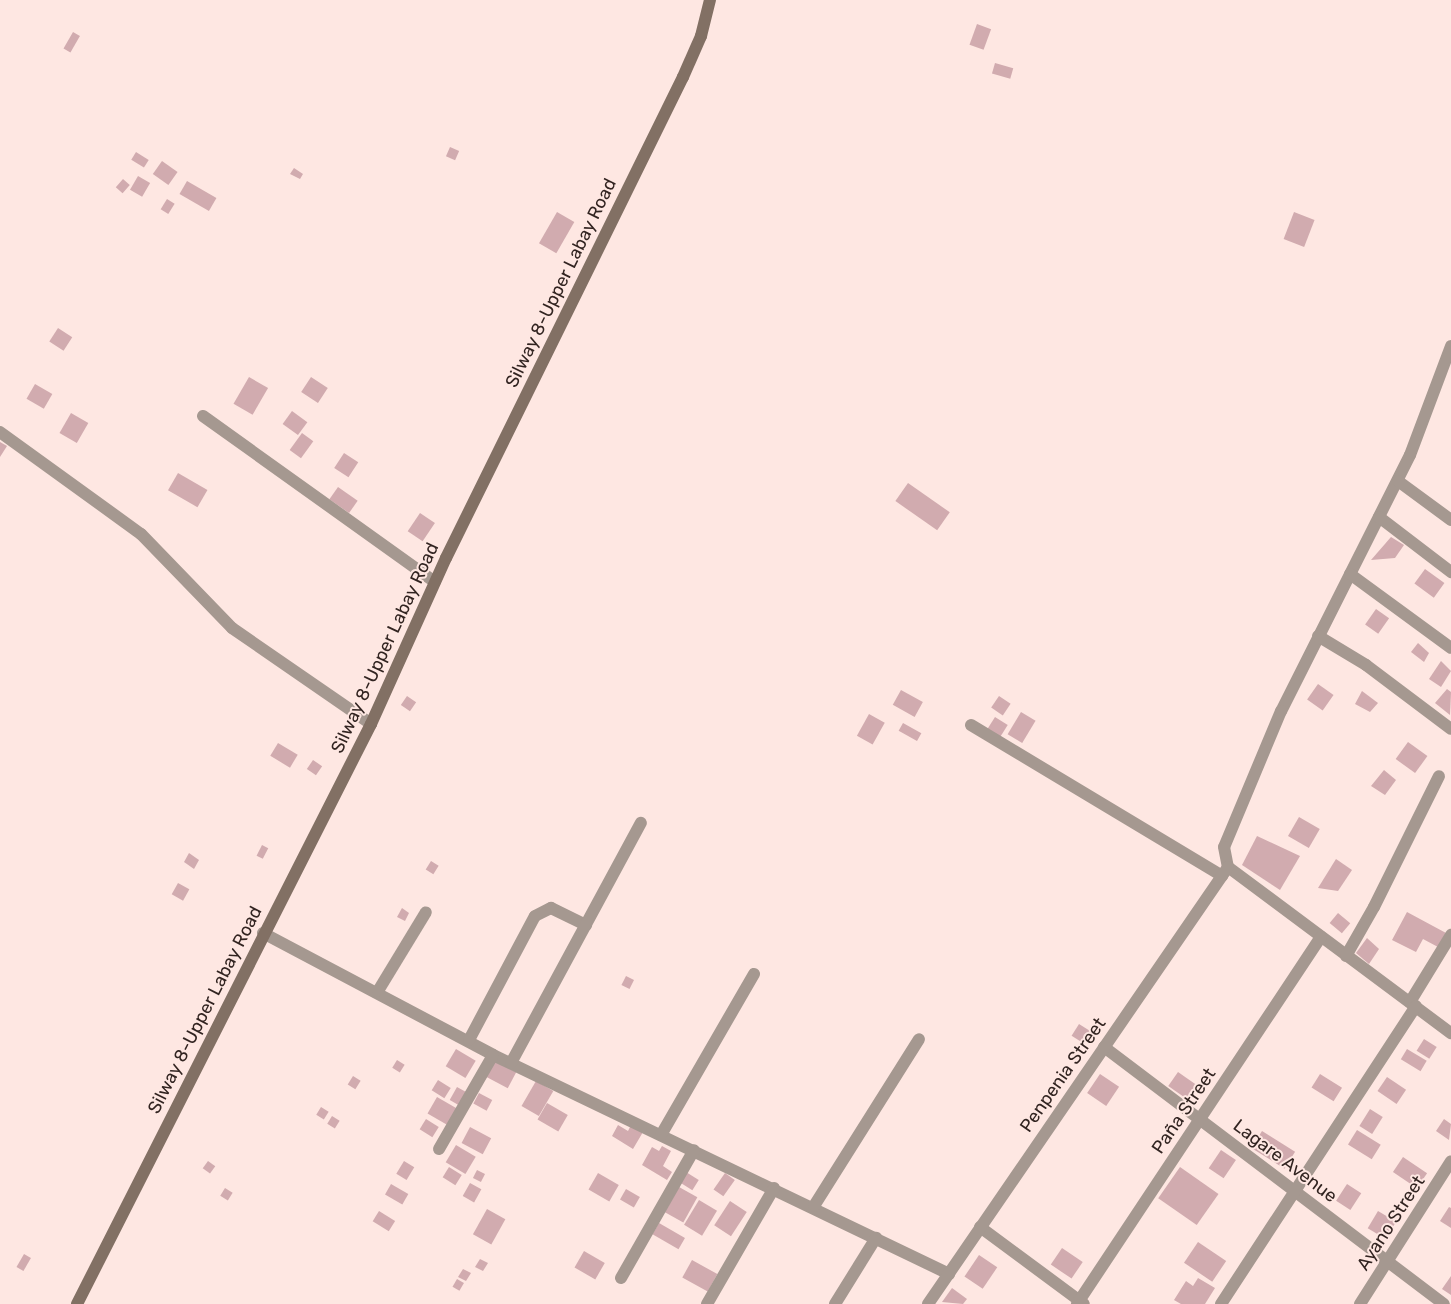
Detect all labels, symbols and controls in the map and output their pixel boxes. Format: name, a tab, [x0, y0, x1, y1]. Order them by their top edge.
street label: Silway 8-Upper Labay Road	[501, 174, 621, 392]
street label: Silway 8-Upper Labay Road	[326, 539, 444, 757]
street label: Silway 8-Upper Labay Road	[143, 902, 267, 1118]
street label: Penpenia Street	[1015, 1014, 1111, 1136]
street label: Paña Street	[1147, 1064, 1221, 1158]
street label: Lagare Avenue	[1229, 1115, 1341, 1207]
street label: Ayano Street	[1352, 1172, 1430, 1274]

